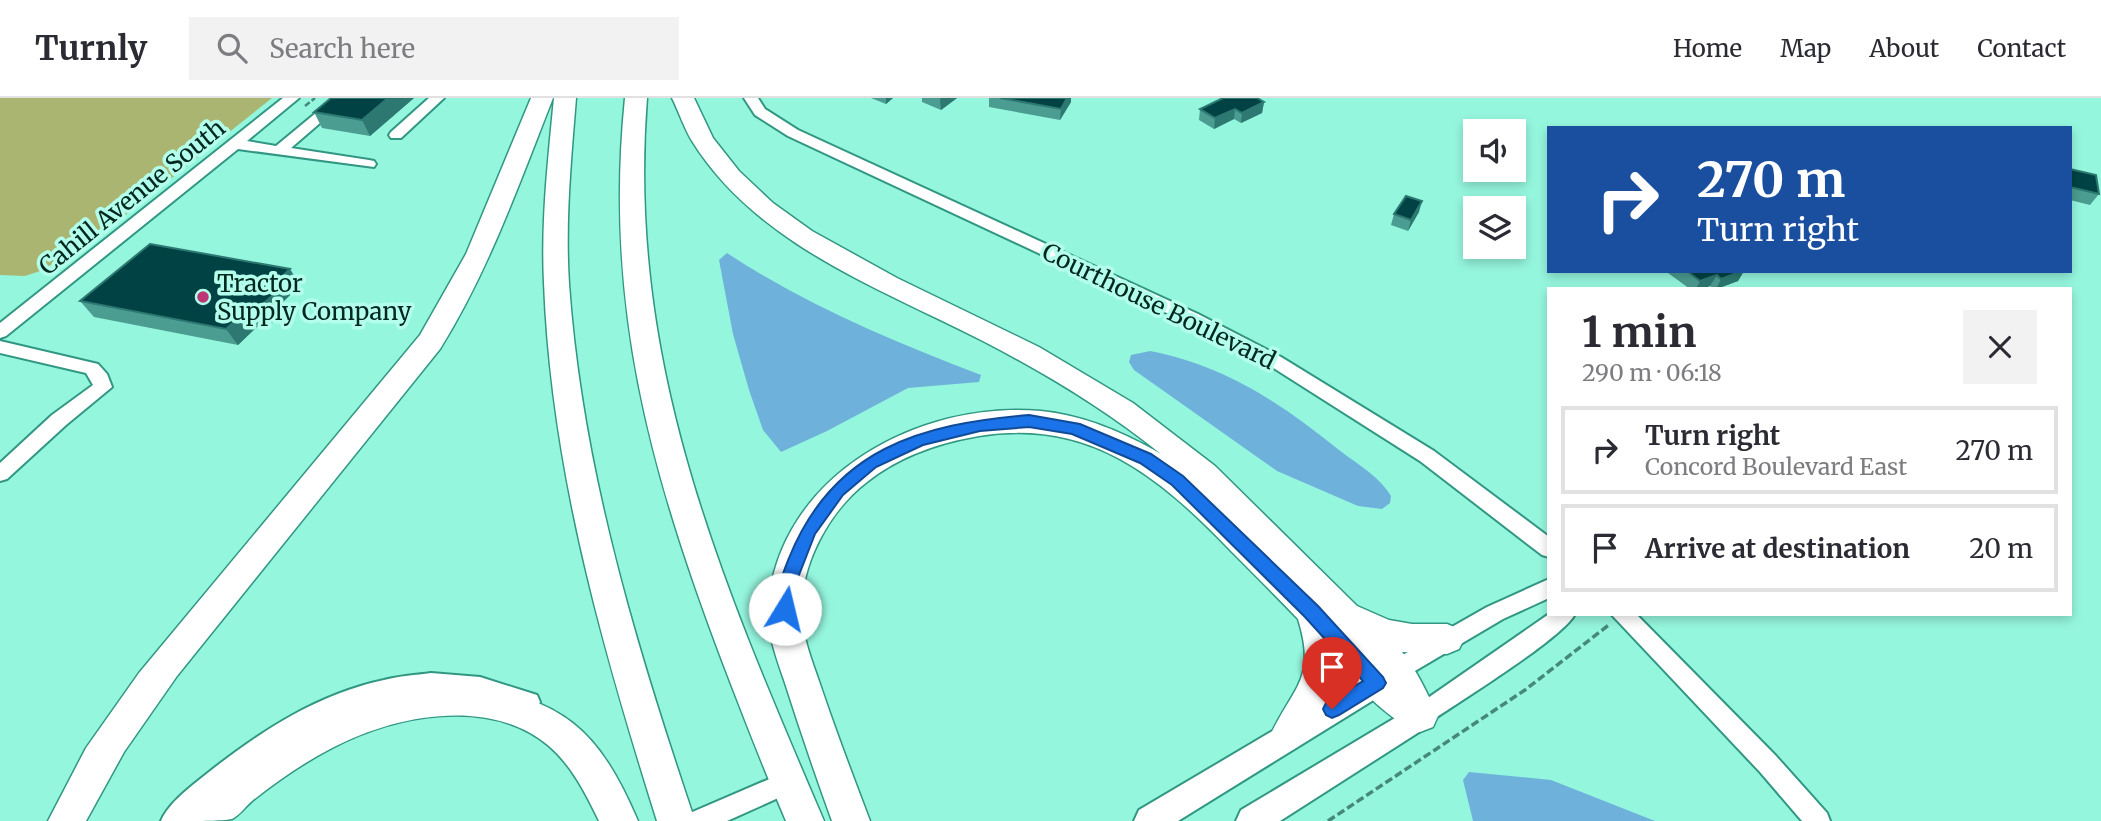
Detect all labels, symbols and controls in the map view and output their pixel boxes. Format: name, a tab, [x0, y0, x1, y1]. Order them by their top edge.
search box	[189, 17, 679, 80]
text: Turnly	[35, 28, 147, 69]
icon: search	[213, 29, 251, 67]
text: Search here	[269, 32, 415, 65]
text: Home	[1673, 33, 1742, 64]
text: Map	[1780, 33, 1831, 64]
text: About	[1869, 33, 1939, 64]
text: Contact	[1977, 33, 2066, 64]
street label: Cahill Avenue South	[32, 112, 232, 282]
map controls	[1463, 119, 1526, 259]
button: sound	[1463, 119, 1526, 182]
text: 270 m	[1697, 149, 1845, 210]
icon: right	[1582, 154, 1673, 245]
button: layers	[1463, 196, 1526, 259]
text: Turn right	[1697, 210, 1859, 250]
street label: Courthouse Boulevard	[1037, 236, 1281, 376]
place label: Tractor Supply Company	[217, 268, 412, 327]
marker: Tractor Supply Company	[195, 289, 211, 305]
text: 1 min	[1582, 306, 1696, 358]
button: close	[1963, 310, 2037, 384]
text: 290 m · 06:18	[1582, 358, 1722, 387]
text: Turn right	[1645, 419, 1780, 452]
icon: right	[1586, 431, 1624, 469]
text: 270 m	[1956, 434, 2033, 467]
text: Concord Boulevard East	[1645, 452, 1907, 481]
icon: arrive	[1586, 529, 1624, 567]
text: Arrive at destination	[1645, 532, 1910, 565]
text: 20 m	[1969, 532, 2033, 565]
position arrow	[748, 572, 822, 646]
pin	[1302, 637, 1362, 709]
icon: arrive	[1313, 648, 1351, 686]

